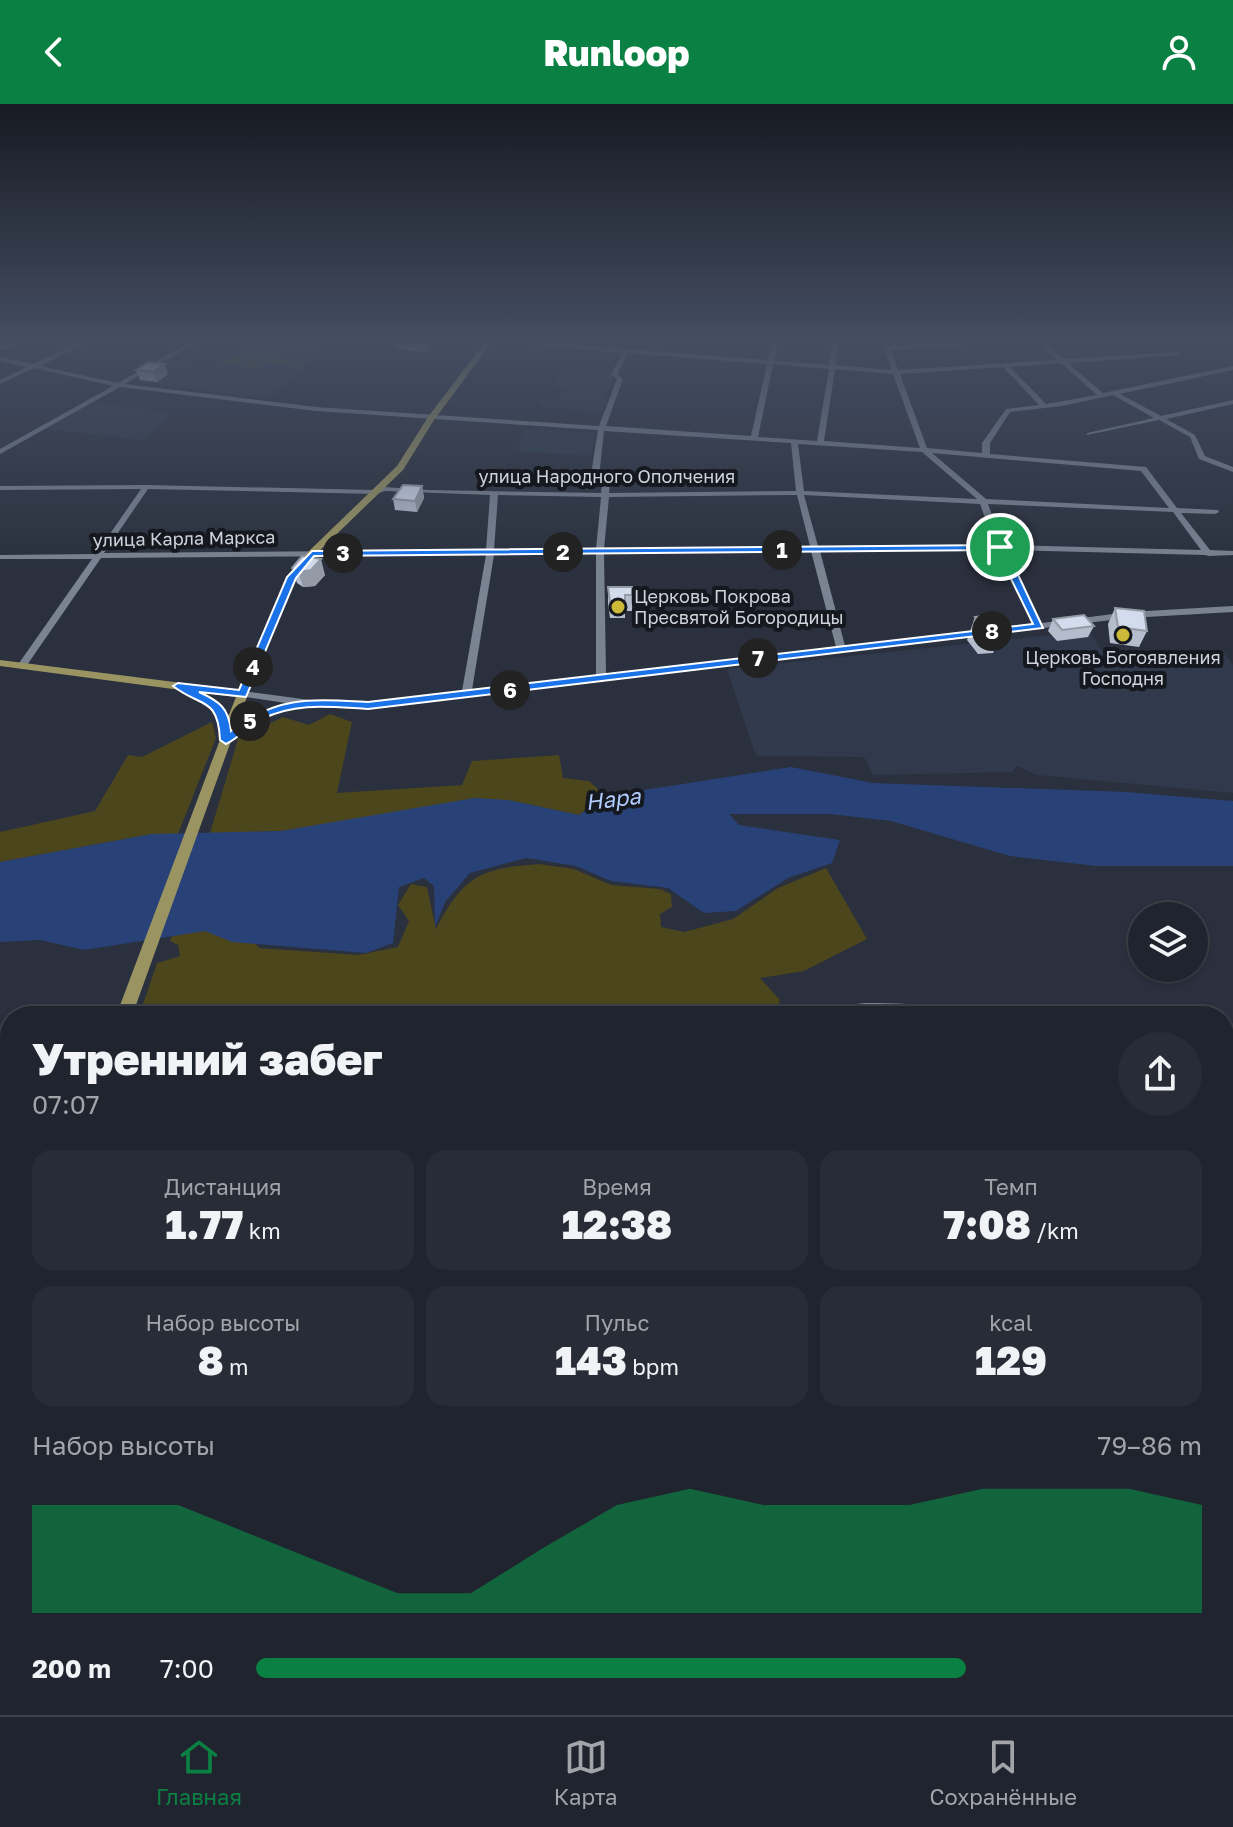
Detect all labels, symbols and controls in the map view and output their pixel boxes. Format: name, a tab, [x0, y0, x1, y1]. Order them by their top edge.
icon: back	[32, 30, 76, 74]
icon: person	[1157, 30, 1201, 74]
text: Runloop	[543, 31, 690, 74]
street label: улица Народного Ополчения	[479, 465, 735, 487]
pin	[966, 513, 1034, 581]
street label: улица Карла Маркса	[92, 525, 275, 551]
icon: arrive	[978, 525, 1022, 569]
pin: 1	[762, 530, 802, 570]
pin: 2	[543, 532, 583, 572]
pin: 3	[323, 533, 363, 573]
text: 1	[776, 536, 788, 563]
text: 2	[556, 538, 570, 565]
text: 3	[336, 539, 350, 566]
place label: Церковь Покрова Пресвятой Богородицы	[634, 585, 844, 628]
marker: Церковь Покрова Пресвятой Богородицы	[609, 598, 627, 616]
pin: 8	[972, 611, 1012, 651]
text: 8	[985, 617, 999, 644]
marker: Церковь Богоявления Господня	[1114, 626, 1132, 644]
pin: 7	[738, 638, 778, 678]
text: 7	[752, 644, 764, 671]
place label: Церковь Богоявления Господня	[1025, 646, 1221, 689]
pin: 4	[233, 647, 273, 687]
text: 4	[246, 653, 260, 680]
pin: 6	[490, 670, 530, 710]
text: 6	[503, 676, 517, 703]
pin: 5	[230, 701, 270, 741]
text: 5	[243, 707, 257, 734]
water label: Нара	[584, 782, 643, 815]
map controls	[1128, 902, 1208, 982]
button: layers	[1128, 902, 1208, 982]
text: Утренний забег	[32, 1032, 383, 1085]
button: share	[1118, 1032, 1202, 1116]
text: 07:07	[32, 1089, 100, 1120]
text: Дистанция	[164, 1173, 282, 1200]
text: Время	[582, 1173, 652, 1200]
text: Темп	[984, 1173, 1038, 1200]
text: 1.77	[165, 1200, 243, 1248]
text: 12:38	[562, 1200, 672, 1248]
text: 7:08	[943, 1200, 1031, 1248]
text: km	[243, 1217, 281, 1244]
text: /km	[1031, 1217, 1079, 1244]
text: Набор высоты	[146, 1309, 300, 1336]
text: Пульс	[584, 1309, 650, 1336]
text: kcal	[989, 1309, 1033, 1336]
text: 8	[197, 1336, 224, 1384]
text: 143	[555, 1336, 627, 1384]
text: 129	[975, 1336, 1047, 1384]
text: m	[224, 1353, 249, 1380]
text: bpm	[627, 1353, 679, 1380]
text: Набор высоты	[32, 1430, 215, 1461]
text: 79–86 m	[1098, 1430, 1202, 1461]
text: 200 m	[32, 1653, 111, 1684]
text: 7:00	[160, 1653, 214, 1684]
tab: Главная	[156, 1735, 242, 1810]
tab: Карта	[554, 1735, 618, 1810]
tab: Сохранённые	[929, 1735, 1077, 1810]

